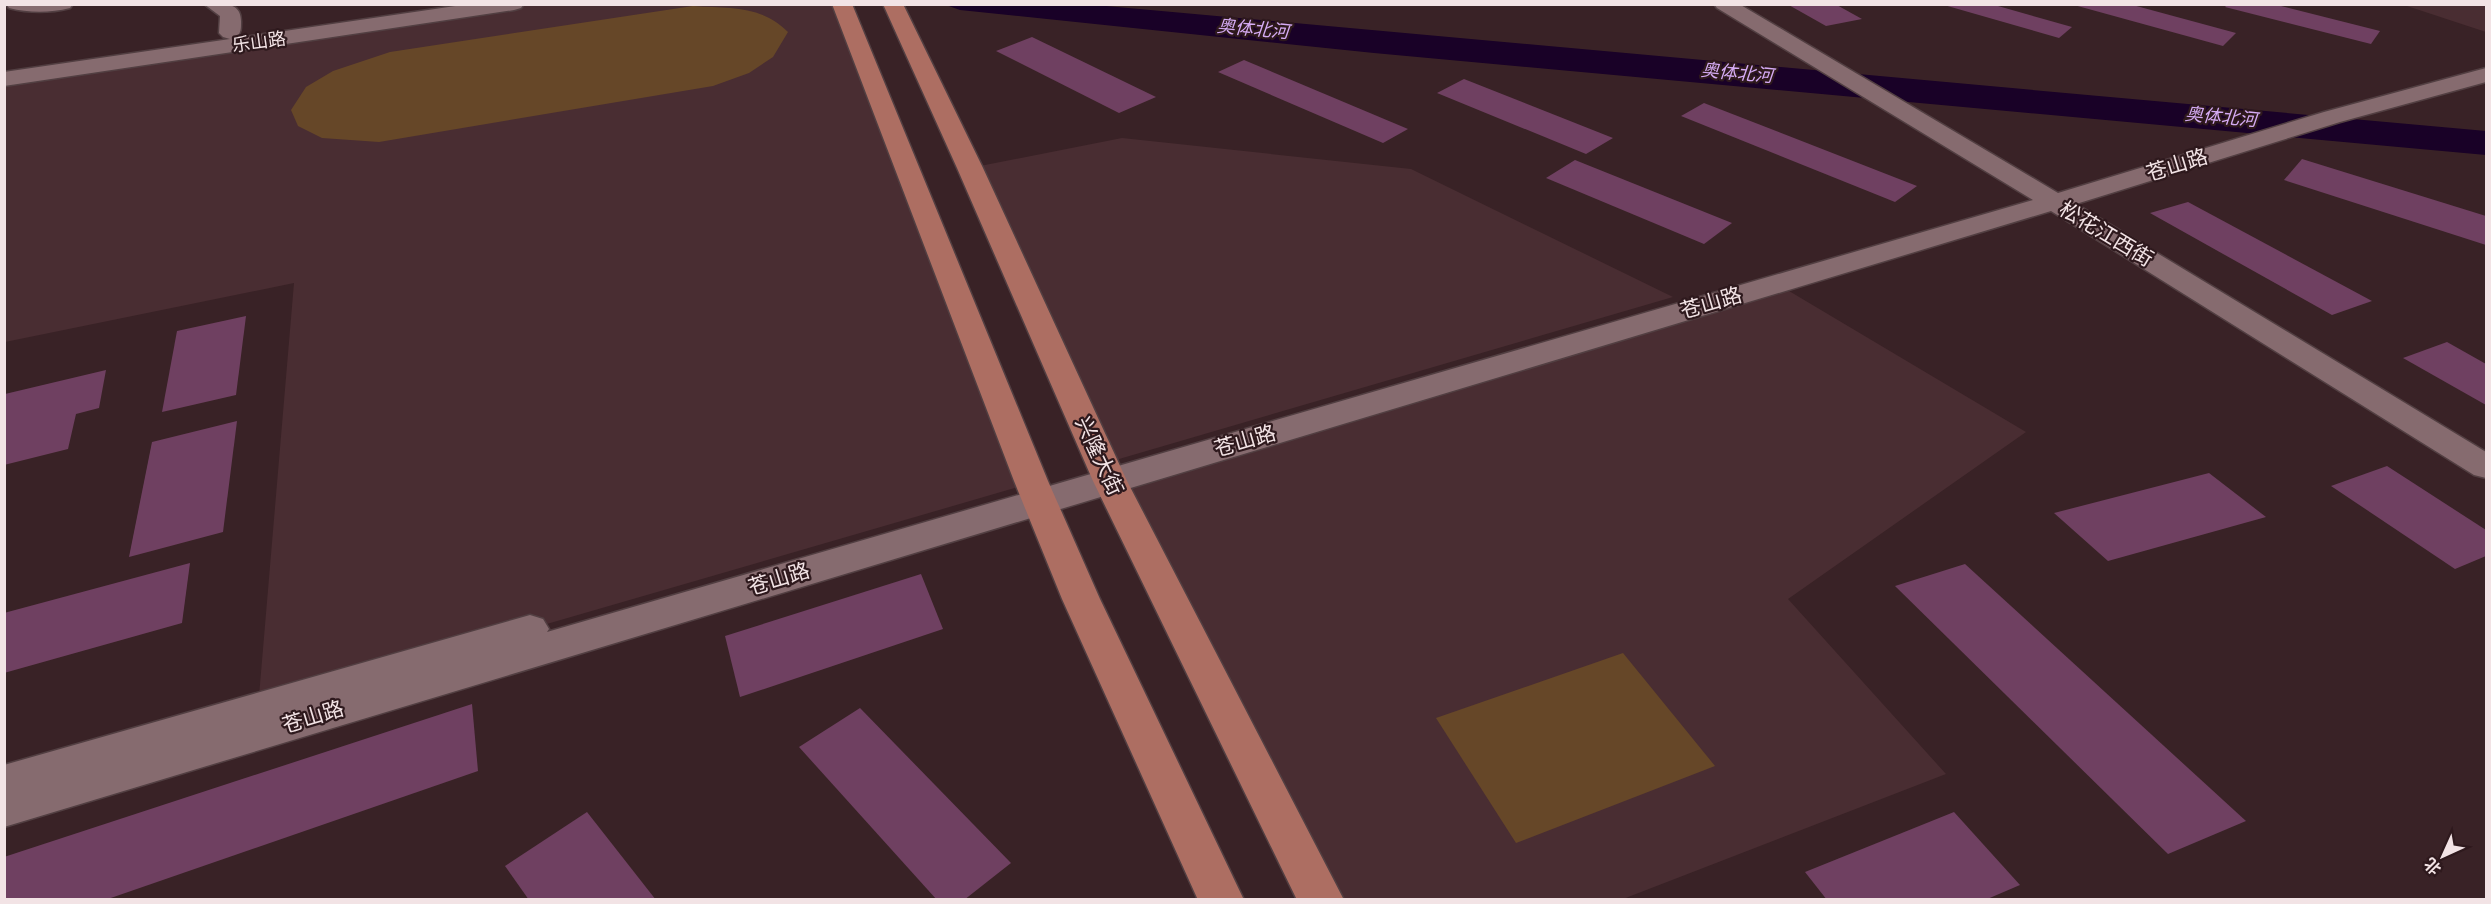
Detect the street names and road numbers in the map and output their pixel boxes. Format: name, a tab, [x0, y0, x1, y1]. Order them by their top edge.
street label: 乐山路	[231, 27, 287, 57]
street label: 苍山路	[2143, 143, 2211, 186]
street label: 松花江西街	[2055, 196, 2158, 271]
street label: 苍山路	[1677, 282, 1745, 323]
street label: 兴隆大街	[1070, 412, 1129, 499]
street label: 苍山路	[1211, 420, 1279, 461]
street label: 苍山路	[745, 557, 813, 600]
street label: 苍山路	[279, 695, 347, 738]

